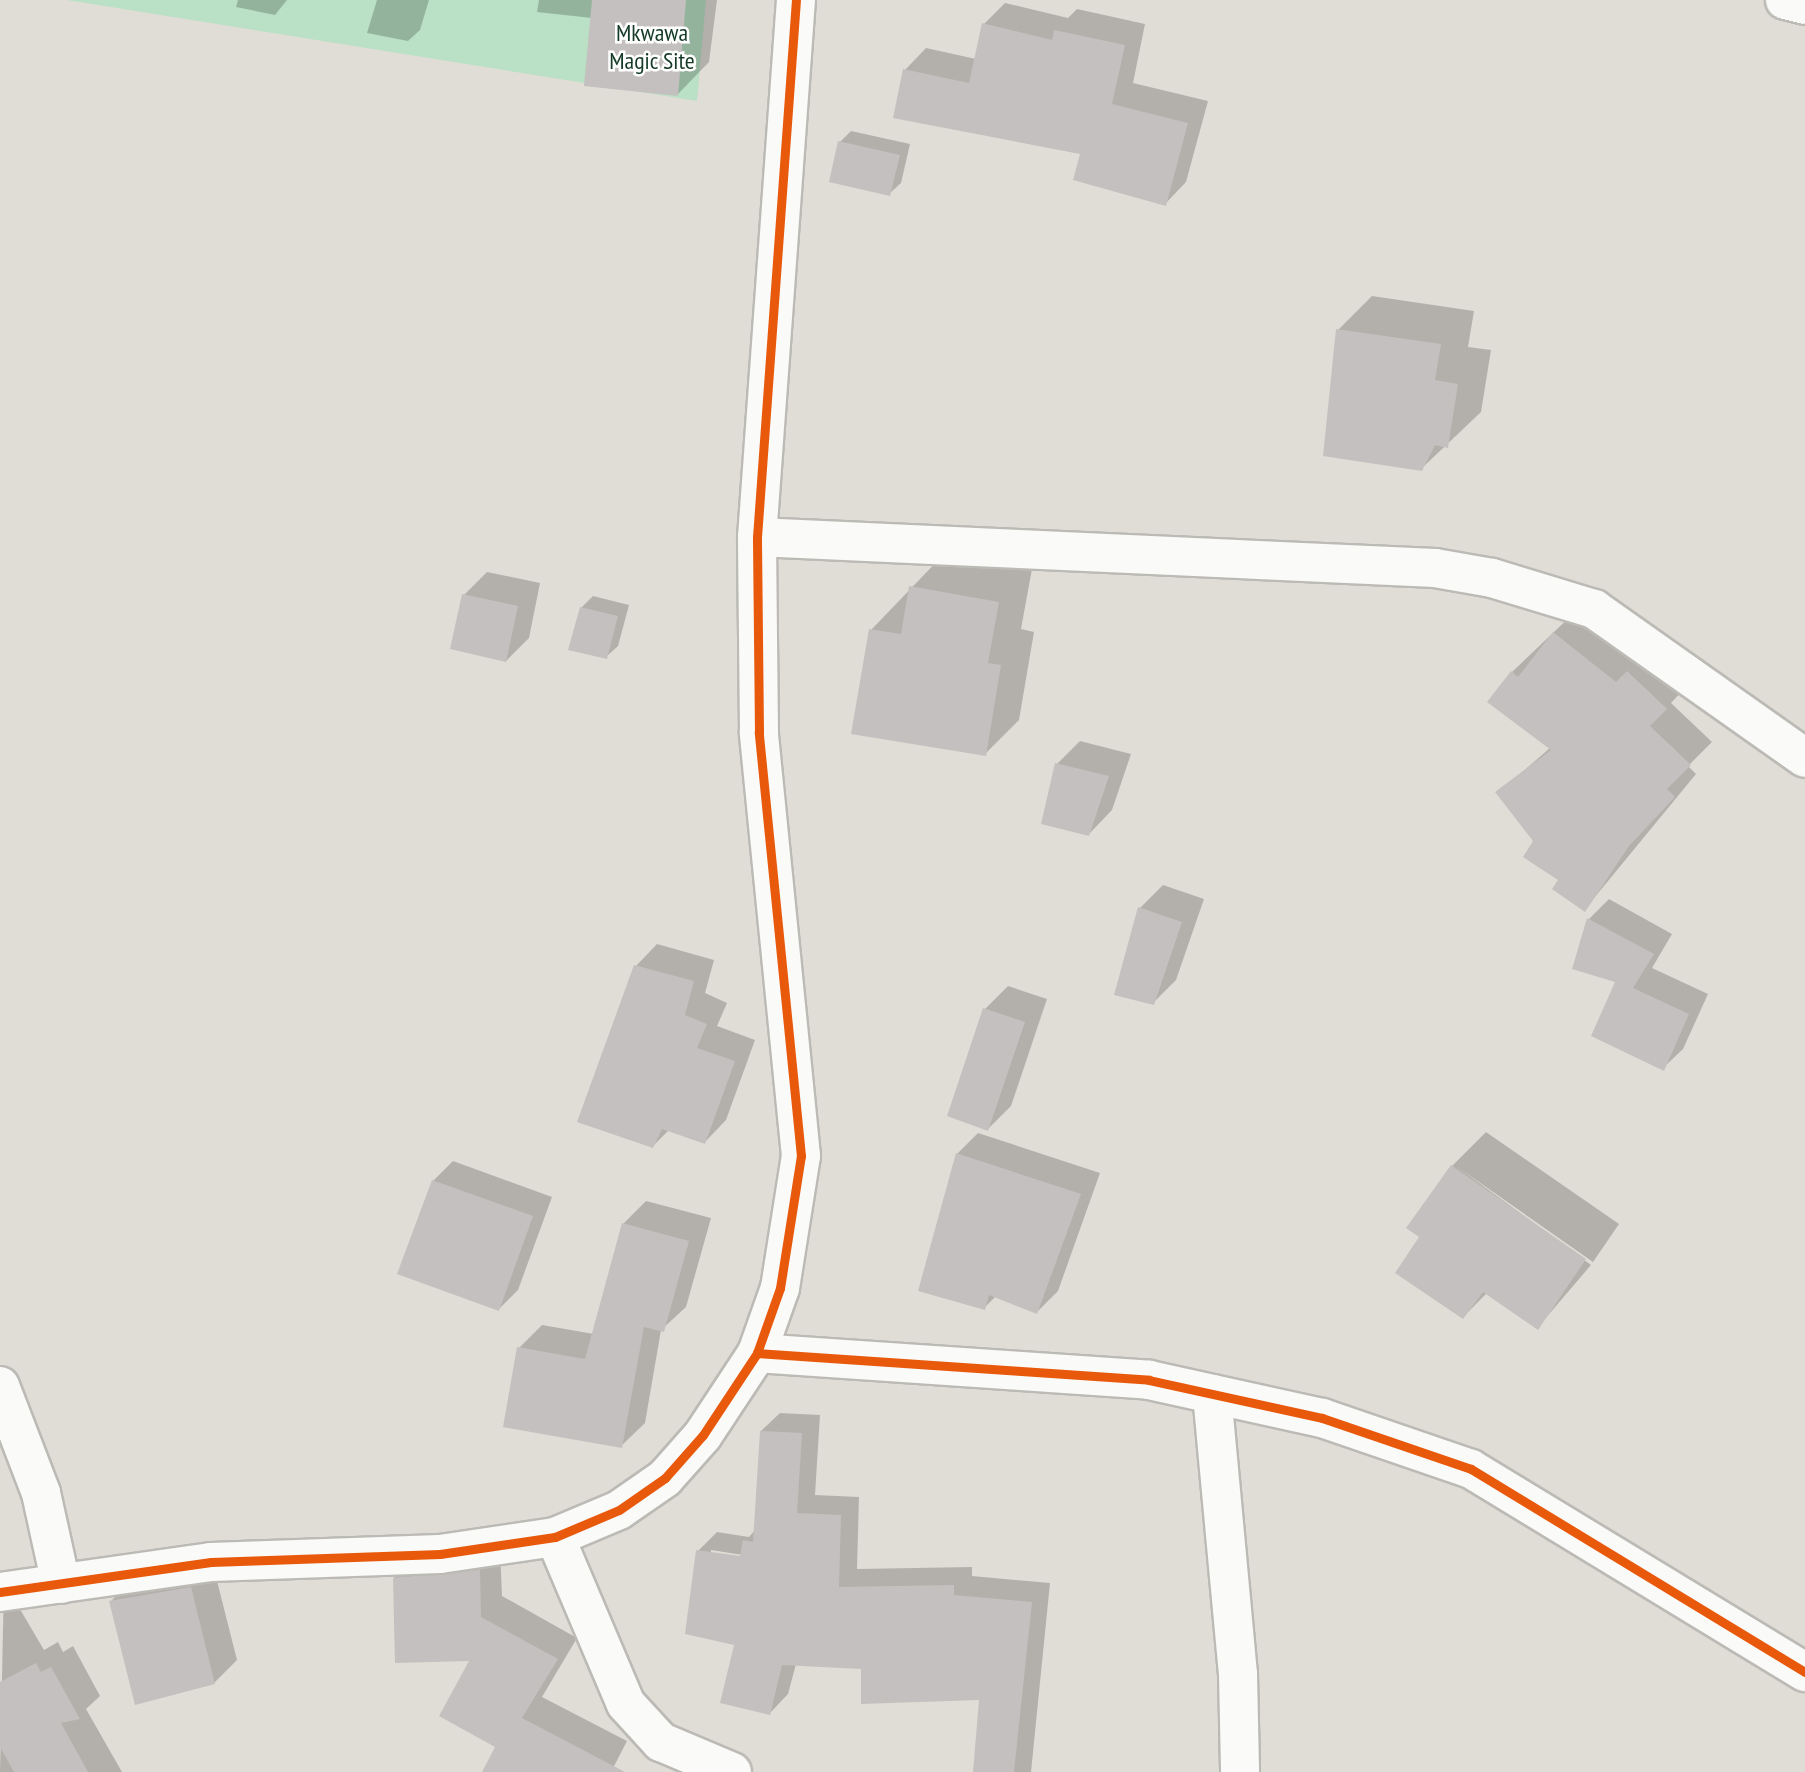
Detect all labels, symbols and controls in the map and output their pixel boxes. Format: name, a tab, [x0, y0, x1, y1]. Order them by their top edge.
park label: Mkwawa Magic Site	[609, 19, 695, 75]

